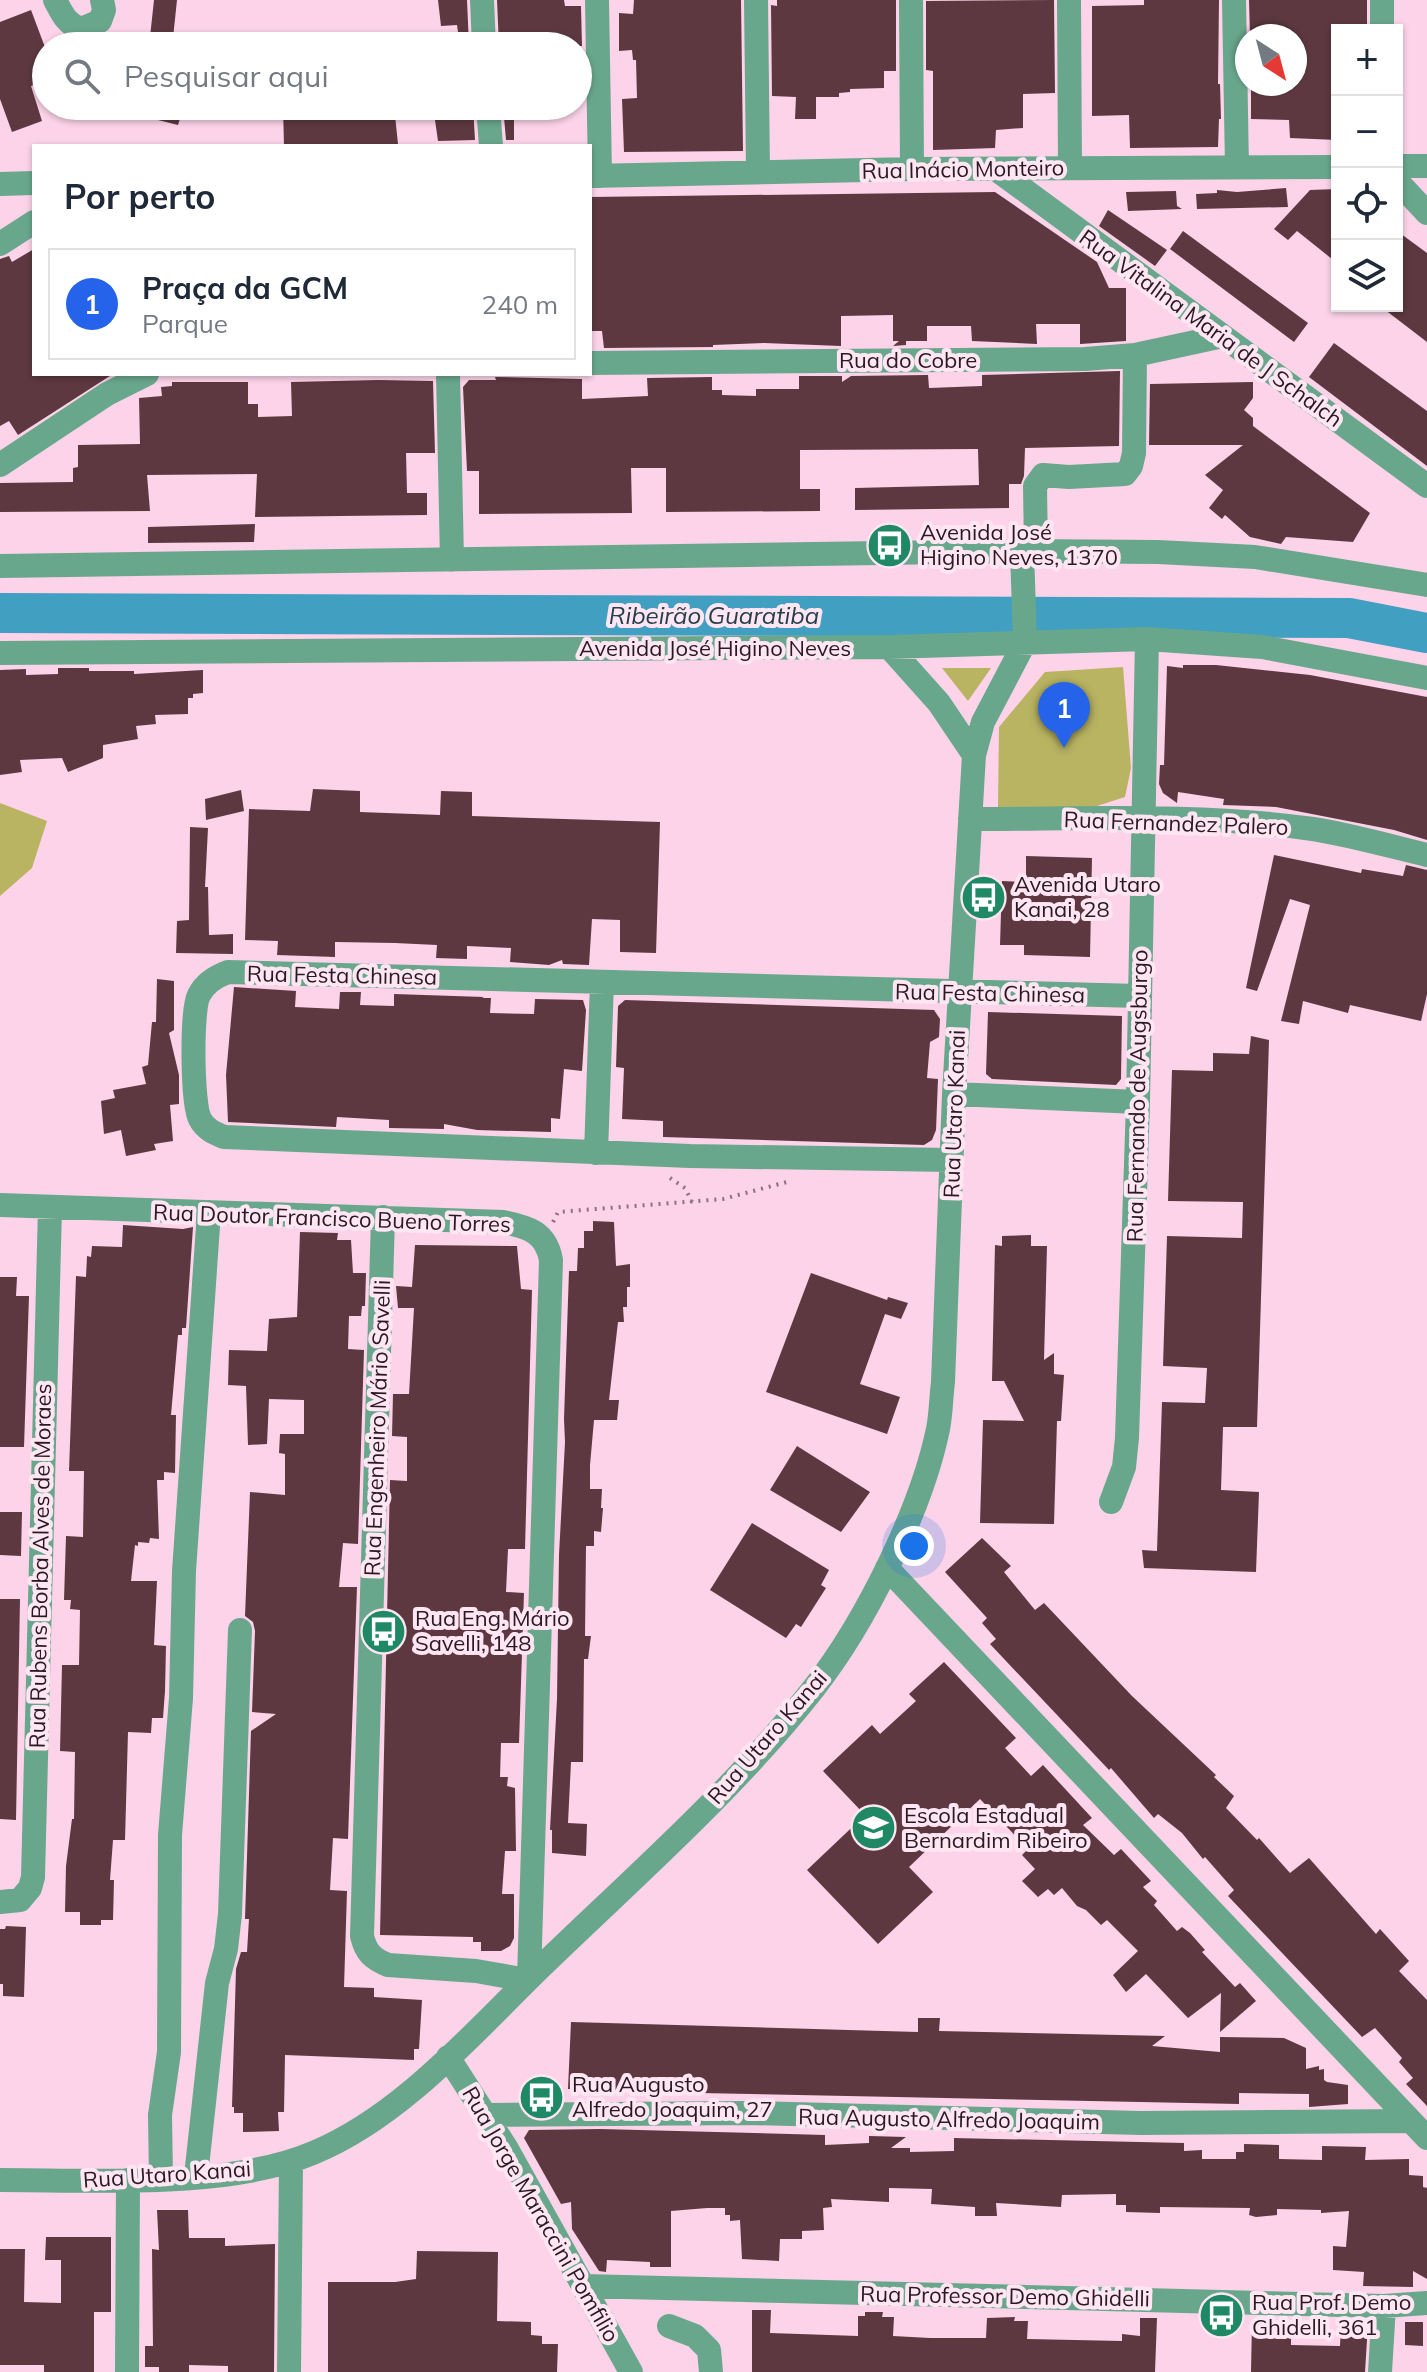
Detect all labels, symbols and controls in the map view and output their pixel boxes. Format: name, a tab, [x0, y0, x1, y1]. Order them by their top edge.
north arrow	[1235, 24, 1307, 96]
map controls	[1331, 24, 1403, 312]
button: +	[1331, 24, 1403, 96]
search box	[32, 32, 592, 120]
icon: search	[60, 54, 104, 98]
text: Pesquisar aqui	[124, 57, 329, 95]
button: −	[1331, 96, 1403, 168]
street label: Rua Inácio Monteiro	[861, 153, 1065, 185]
button: locate	[1331, 168, 1403, 240]
text: Por perto	[64, 175, 215, 218]
street label: Rua Vitalina Maria de J Schalch	[1074, 223, 1348, 433]
button: layers	[1331, 240, 1403, 312]
text: Praça da GCM	[142, 269, 348, 307]
text: 1	[84, 288, 100, 321]
text: 240 m	[482, 288, 558, 321]
text: Parque	[142, 307, 228, 340]
street label: Rua do Cobre	[839, 346, 977, 374]
place label: Avenida José Higino Neves, 1370	[920, 518, 1118, 571]
bus stop icon: Avenida José Higino Neves, 1370	[865, 521, 913, 569]
water label: Ribeirão Guaratiba	[609, 600, 819, 630]
street label: Avenida José Higino Neves	[579, 634, 851, 662]
pin: 1	[1038, 682, 1090, 748]
street label: Rua Fernandez Palero	[1063, 805, 1289, 841]
place label: Avenida Utaro Kanai, 28	[1014, 870, 1161, 923]
bus stop icon: Avenida Utaro Kanai, 28	[959, 873, 1007, 921]
street label: Rua Fernando de Augsburgo	[1120, 949, 1154, 1243]
street label: Rua Festa Chinesa	[247, 959, 437, 991]
street label: Rua Festa Chinesa	[895, 977, 1085, 1009]
street label: Rua Utaro Kanai	[937, 1029, 971, 1199]
street label: Rua Doutor Francisco Bueno Torres	[152, 1198, 512, 1238]
street label: Rua Engenheiro Mário Savelli	[358, 1279, 396, 1577]
street label: Rua Rubens Borba Alves de Moraes	[23, 1383, 57, 1749]
your location	[894, 1526, 934, 1566]
place label: Rua Eng. Mário Savelli, 148	[415, 1604, 570, 1657]
bus stop icon: Rua Eng. Mário Savelli, 148	[360, 1607, 408, 1655]
street label: Rua Utaro Kanai	[701, 1664, 833, 1810]
place label: Escola Estadual Bernardim Ribeiro	[904, 1801, 1088, 1854]
school or university icon: Escola Estadual Bernardim Ribeiro	[849, 1804, 897, 1852]
place label: Rua Augusto Alfredo Joaquim, 27	[572, 2070, 773, 2123]
bus stop icon: Rua Augusto Alfredo Joaquim, 27	[517, 2073, 565, 2121]
street label: Rua Jorge Maraccini Pomfilio	[456, 2081, 626, 2347]
street label: Rua Augusto Alfredo Joaquim	[798, 2102, 1100, 2136]
street label: Rua Utaro Kanai	[82, 2154, 252, 2194]
street label: Rua Professor Demo Ghidelli	[860, 2279, 1150, 2313]
place label: Rua Prof. Demo Ghidelli, 361	[1252, 2288, 1411, 2341]
bus stop icon: Rua Prof. Demo Ghidelli, 361	[1197, 2291, 1245, 2339]

